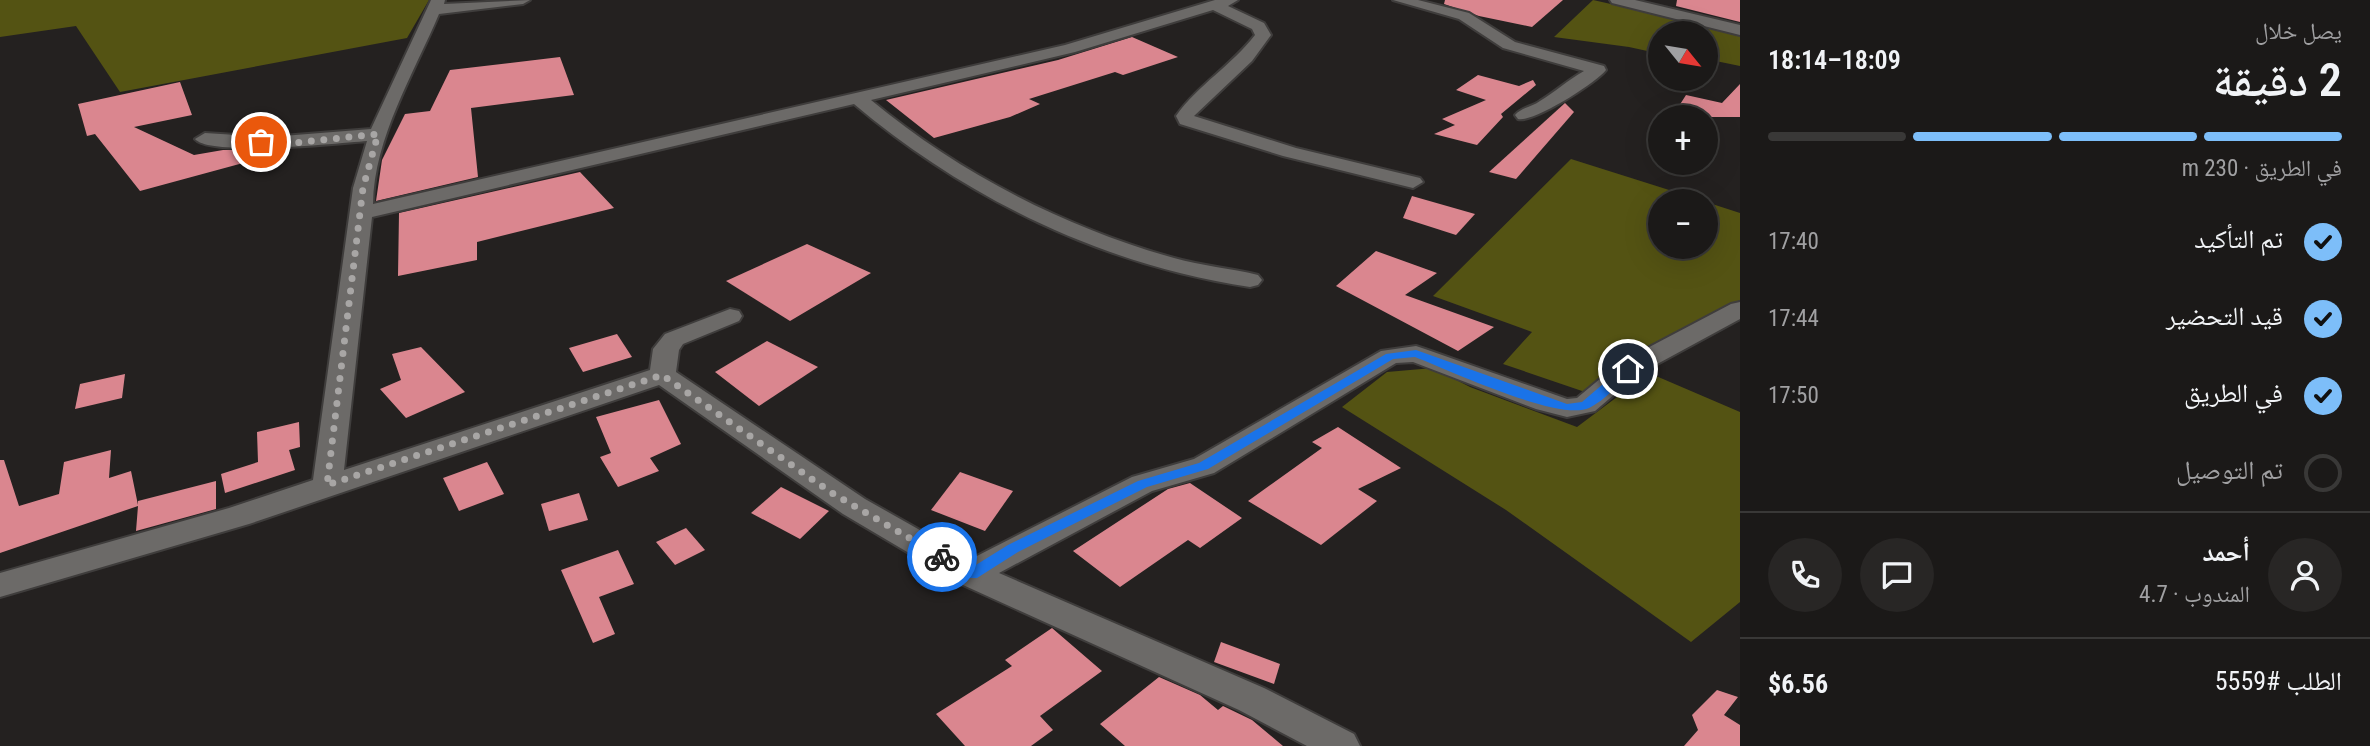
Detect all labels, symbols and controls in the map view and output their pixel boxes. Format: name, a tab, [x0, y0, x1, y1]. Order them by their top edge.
text: يصل خلال	[2255, 18, 2342, 45]
north arrow	[1648, 21, 1718, 91]
map controls	[1648, 21, 1718, 259]
text: 18:09–18:14	[1768, 45, 1901, 75]
text: 2 دقيقة	[2213, 53, 2342, 107]
button: +	[1648, 105, 1718, 175]
pin	[231, 112, 291, 172]
icon: bag	[242, 123, 280, 161]
text: في الطريق · 230 m	[2182, 155, 2342, 182]
button: −	[1648, 189, 1718, 259]
icon: check	[2304, 223, 2342, 261]
text: تم التأكيد	[2194, 224, 2283, 254]
text: 17:40	[1768, 228, 1819, 255]
icon: check	[2304, 300, 2342, 338]
text: قيد التحضير	[2166, 301, 2283, 331]
text: 17:44	[1768, 305, 1819, 332]
pin	[1598, 339, 1658, 399]
icon: home	[1609, 350, 1647, 388]
icon: check	[2304, 377, 2342, 415]
text: في الطريق	[2184, 378, 2283, 408]
text: 17:50	[1768, 382, 1819, 409]
text: تم التوصيل	[2176, 455, 2283, 485]
courier	[907, 522, 977, 592]
text: أحمد	[2202, 537, 2250, 567]
icon: bike	[923, 538, 961, 576]
button: phone	[1768, 538, 1842, 612]
button: chat	[1860, 538, 1934, 612]
button: person	[2268, 538, 2342, 612]
text: المندوب · 4.7	[2139, 581, 2250, 608]
text: الطلب #5559	[2215, 666, 2342, 696]
text: $6.56	[1768, 669, 1828, 699]

